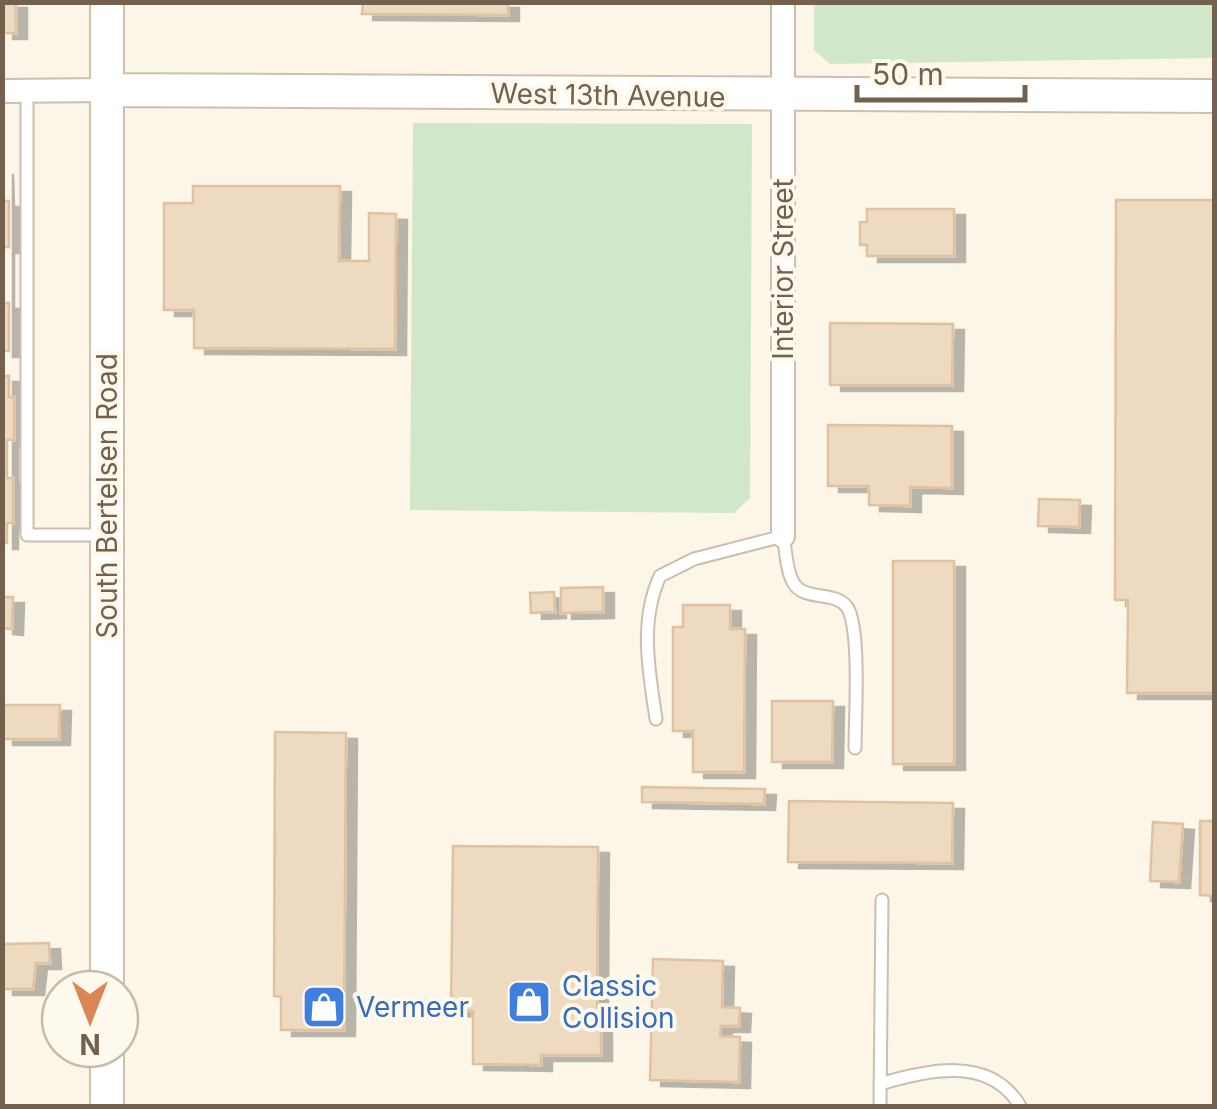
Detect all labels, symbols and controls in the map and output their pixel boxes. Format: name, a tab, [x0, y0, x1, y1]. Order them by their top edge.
scale bar	[857, 40, 1024, 102]
text: 50 m	[872, 56, 944, 92]
street label: West 13th Avenue	[490, 76, 726, 114]
street label: Interior Street	[766, 178, 800, 360]
street label: South Bertelsen Road	[90, 353, 124, 639]
north arrow	[40, 969, 140, 1069]
place label: Classic Collision	[562, 969, 674, 1035]
shop icon: Classic Collision	[506, 979, 552, 1025]
shop icon: Vermeer	[301, 984, 347, 1030]
place label: Vermeer	[356, 990, 469, 1024]
text: N	[79, 1027, 101, 1061]

